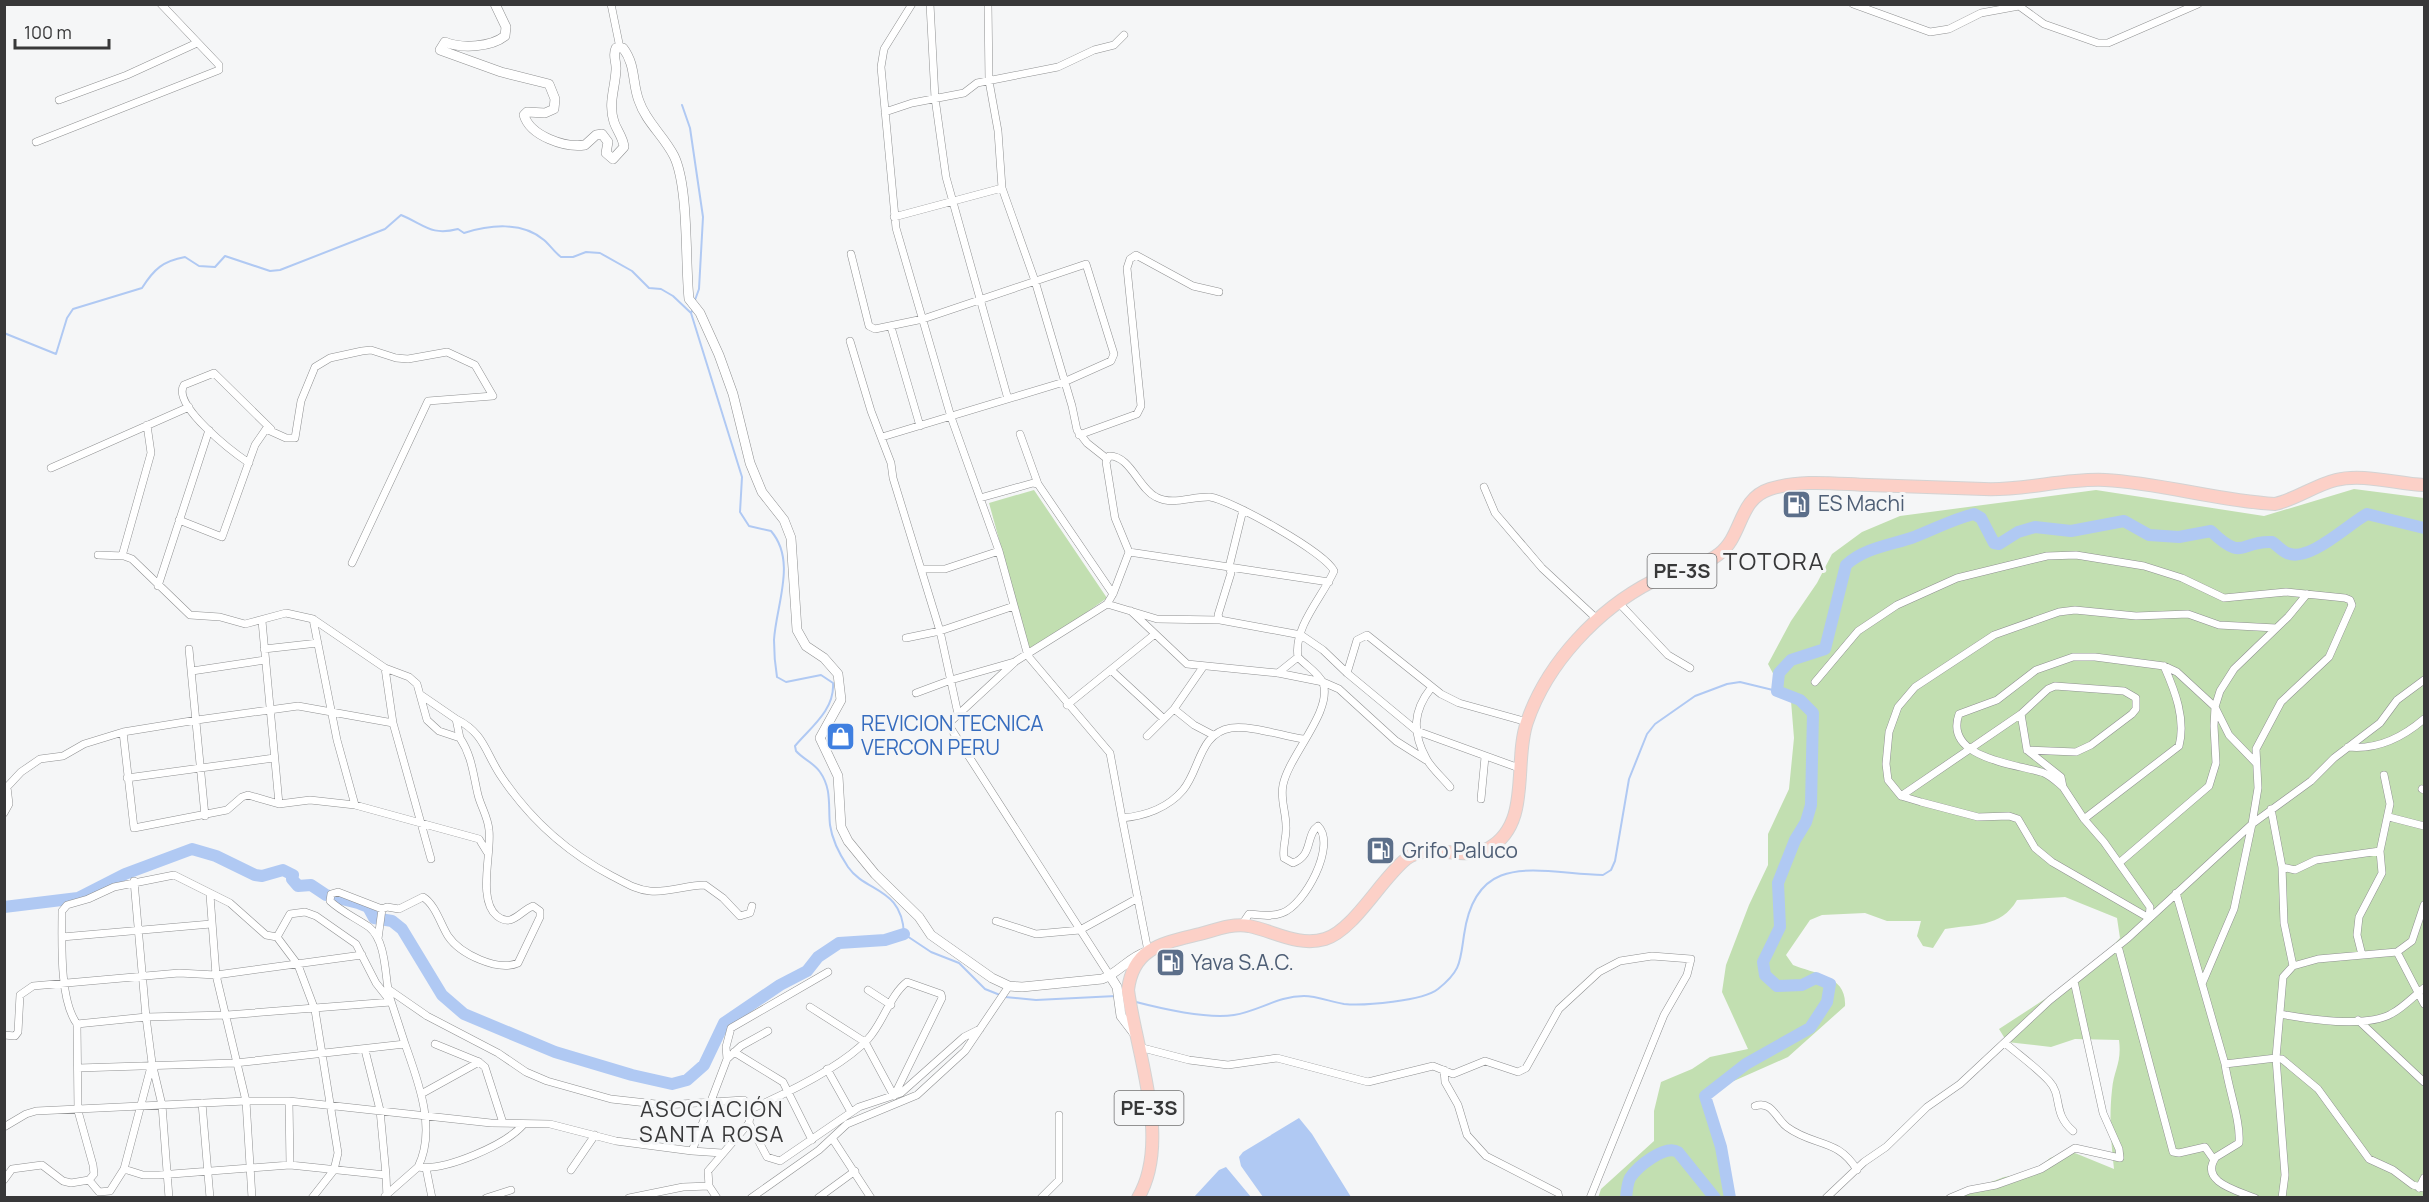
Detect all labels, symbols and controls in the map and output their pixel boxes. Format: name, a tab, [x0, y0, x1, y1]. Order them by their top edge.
scale bar	[15, 12, 110, 50]
text: 100 m	[24, 20, 72, 44]
fuel station icon: ES Machi	[1781, 488, 1813, 520]
place label: ES Machi	[1818, 489, 1905, 517]
district label: TOTORA	[1723, 544, 1825, 577]
road number: PE-3S	[1648, 554, 1716, 588]
place label: REVICION TECNICA VERCON PERU	[861, 709, 1044, 761]
shop icon: REVICION TECNICA VERCON PERU	[824, 720, 856, 752]
fuel station icon: Grifo Paluco	[1365, 835, 1397, 867]
place label: Grifo Paluco	[1402, 836, 1518, 864]
fuel station icon: Yava S.A.C.	[1154, 947, 1186, 979]
place label: Yava S.A.C.	[1191, 948, 1294, 976]
road number: PE-3S	[1114, 1091, 1184, 1125]
district label: ASOCIACIÓN SANTA ROSA	[639, 1094, 785, 1149]

